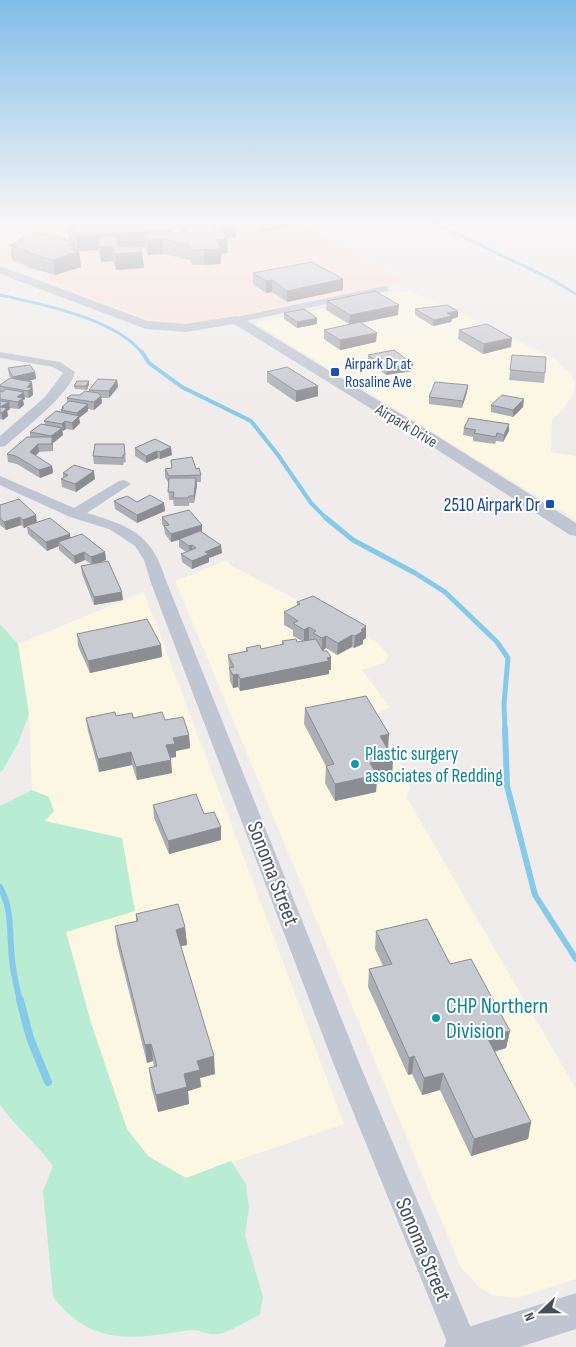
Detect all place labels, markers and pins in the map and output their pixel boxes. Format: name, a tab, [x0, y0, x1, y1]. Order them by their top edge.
place label: Airpark Dr at Rosaline Ave	[344, 355, 412, 392]
marker: Airpark Dr at Rosaline Ave	[329, 366, 341, 378]
place label: 2510 Airpark Dr	[444, 494, 541, 517]
marker: 2510 Airpark Dr	[544, 498, 556, 510]
place label: Plastic surgery associates of Redding	[365, 743, 503, 788]
marker: Plastic surgery associates of Redding	[349, 758, 361, 770]
place label: CHP Northern Division	[446, 993, 548, 1045]
marker: CHP Northern Division	[430, 1012, 442, 1024]

